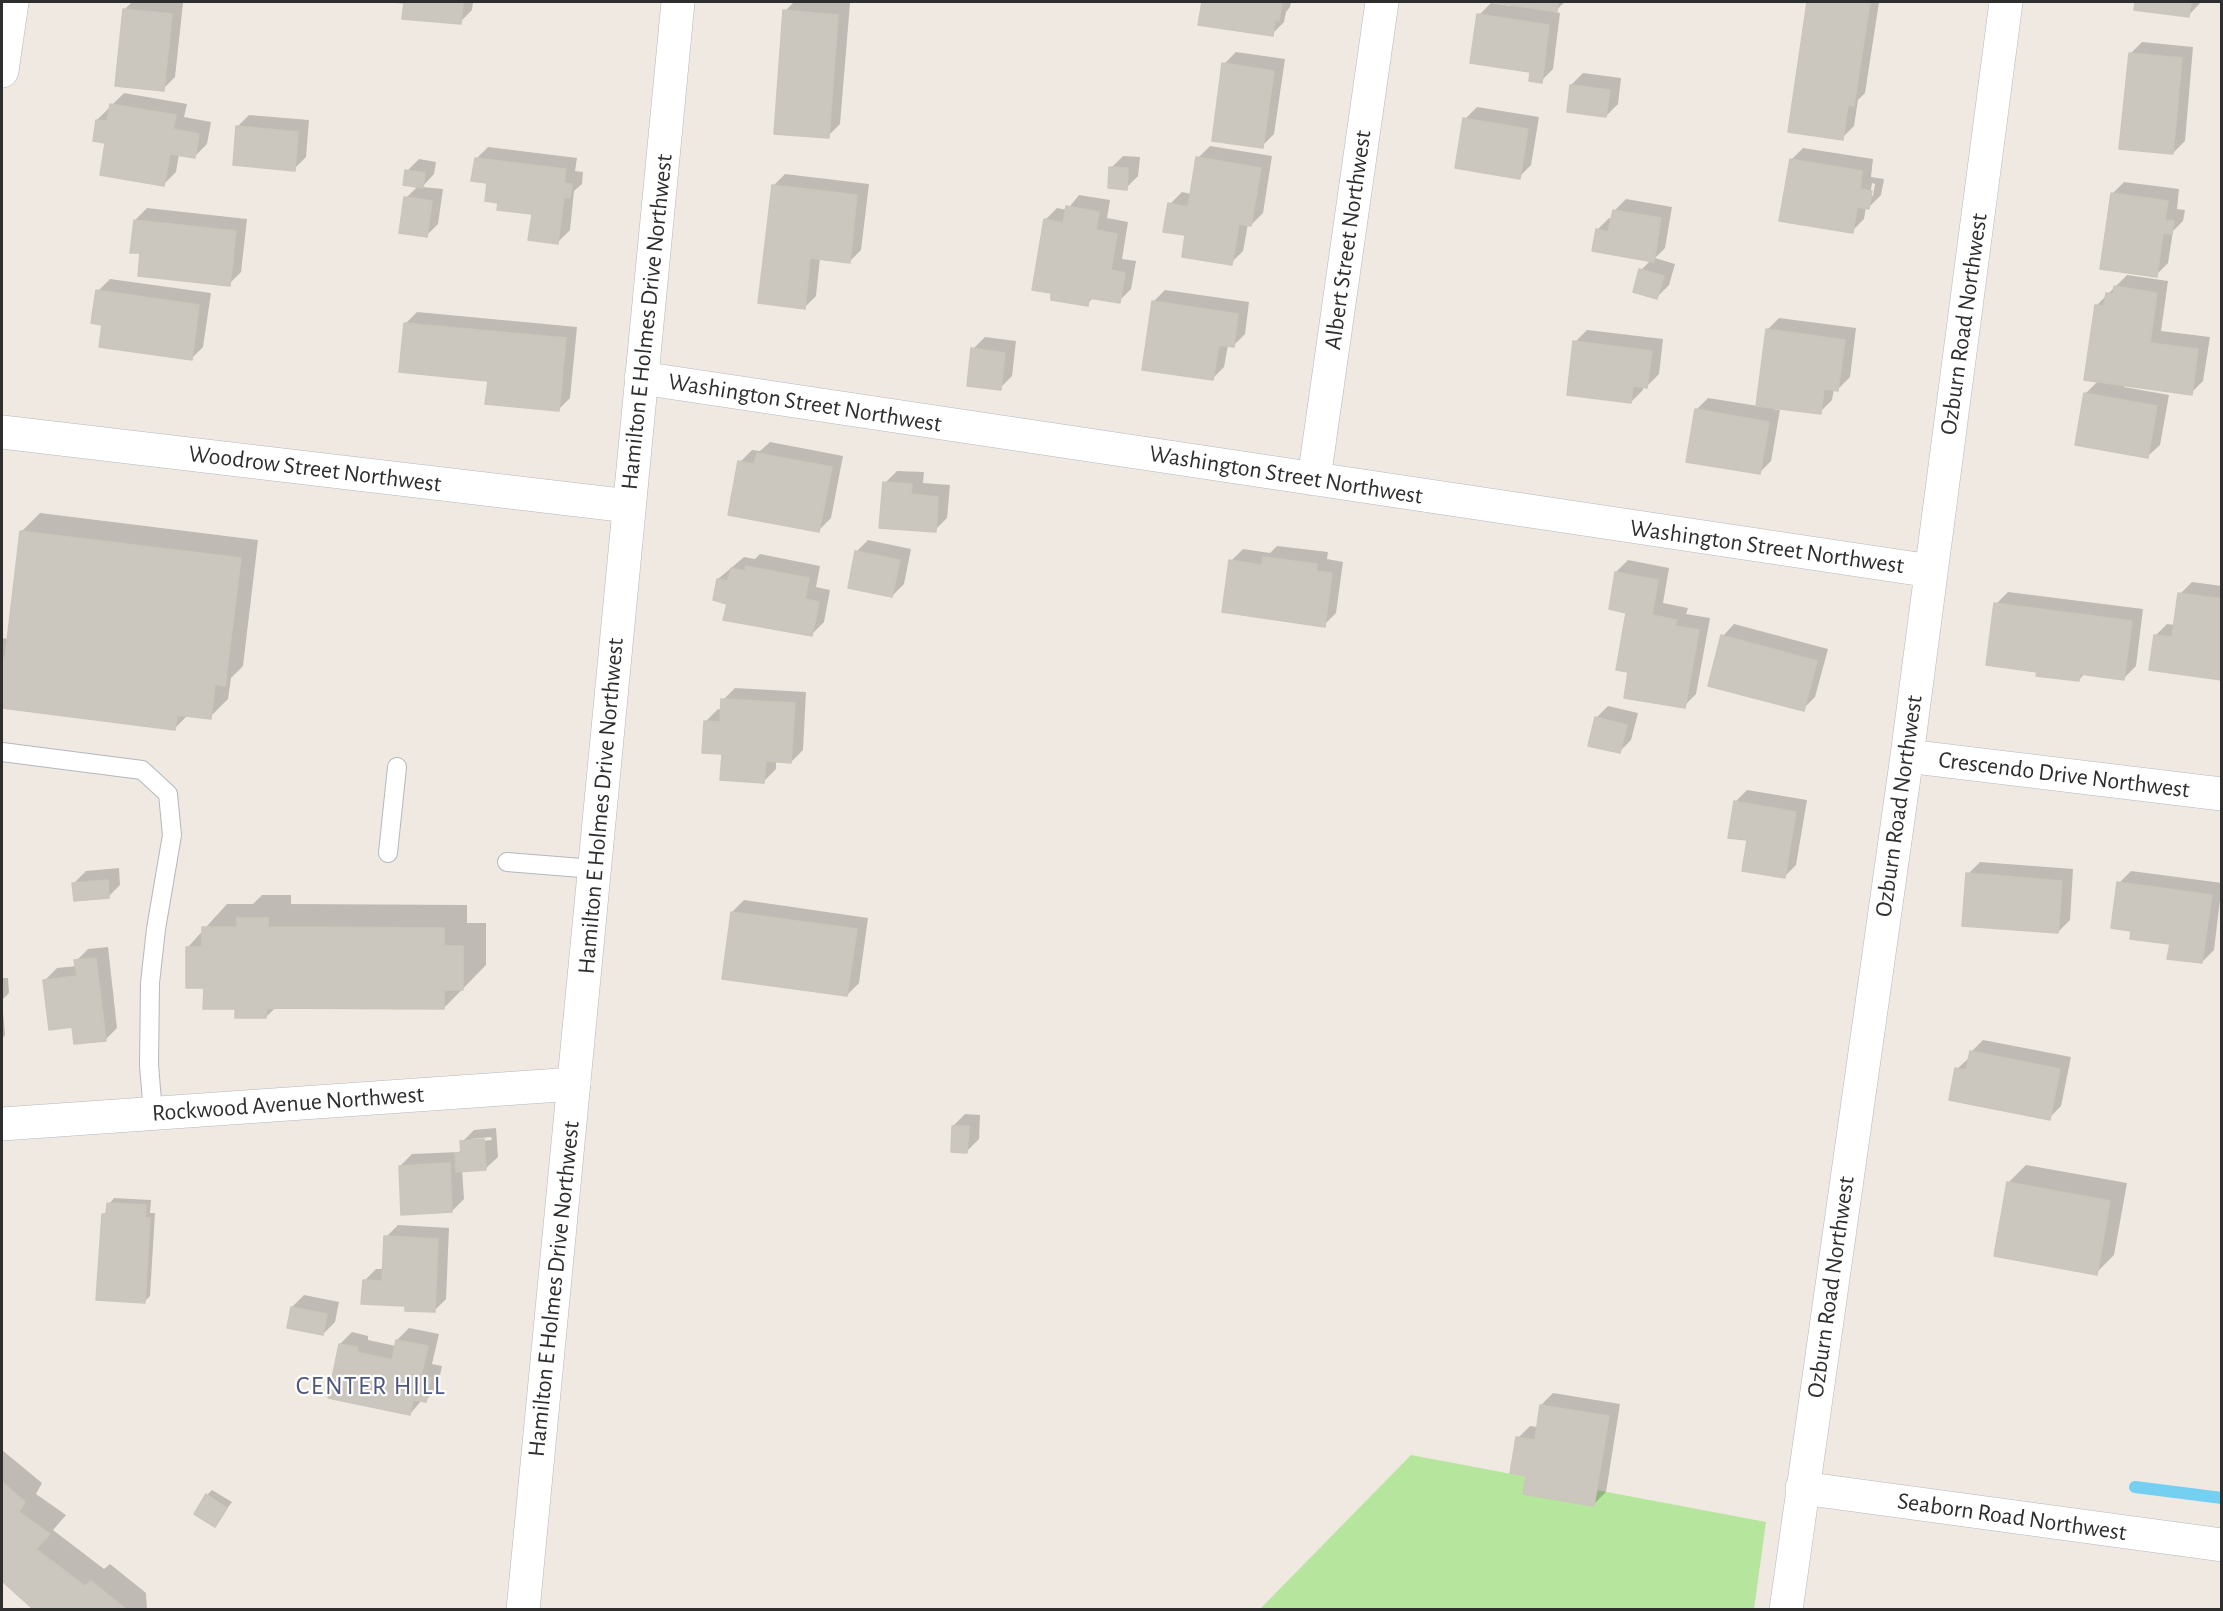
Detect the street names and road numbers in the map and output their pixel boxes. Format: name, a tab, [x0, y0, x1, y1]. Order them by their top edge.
street label: Albert Street Northwest	[1318, 128, 1378, 352]
street label: Hamilton E Holmes Drive Northwest	[615, 153, 679, 491]
street label: Ozburn Road Northwest	[1934, 211, 1994, 437]
street label: Washington Street Northwest	[666, 367, 944, 439]
street label: Woodrow Street Northwest	[187, 439, 443, 499]
street label: Washington Street Northwest	[1147, 439, 1425, 511]
street label: Washington Street Northwest	[1628, 514, 1906, 580]
street label: Hamilton E Holmes Drive Northwest	[572, 637, 630, 975]
street label: Ozburn Road Northwest	[1869, 693, 1929, 919]
street label: Crescendo Drive Northwest	[1937, 745, 2191, 805]
street label: Rockwood Avenue Northwest	[151, 1080, 425, 1128]
street label: Hamilton E Holmes Drive Northwest	[522, 1120, 586, 1458]
street label: Ozburn Road Northwest	[1801, 1174, 1861, 1400]
street label: Seaborn Road Northwest	[1896, 1487, 2128, 1547]

